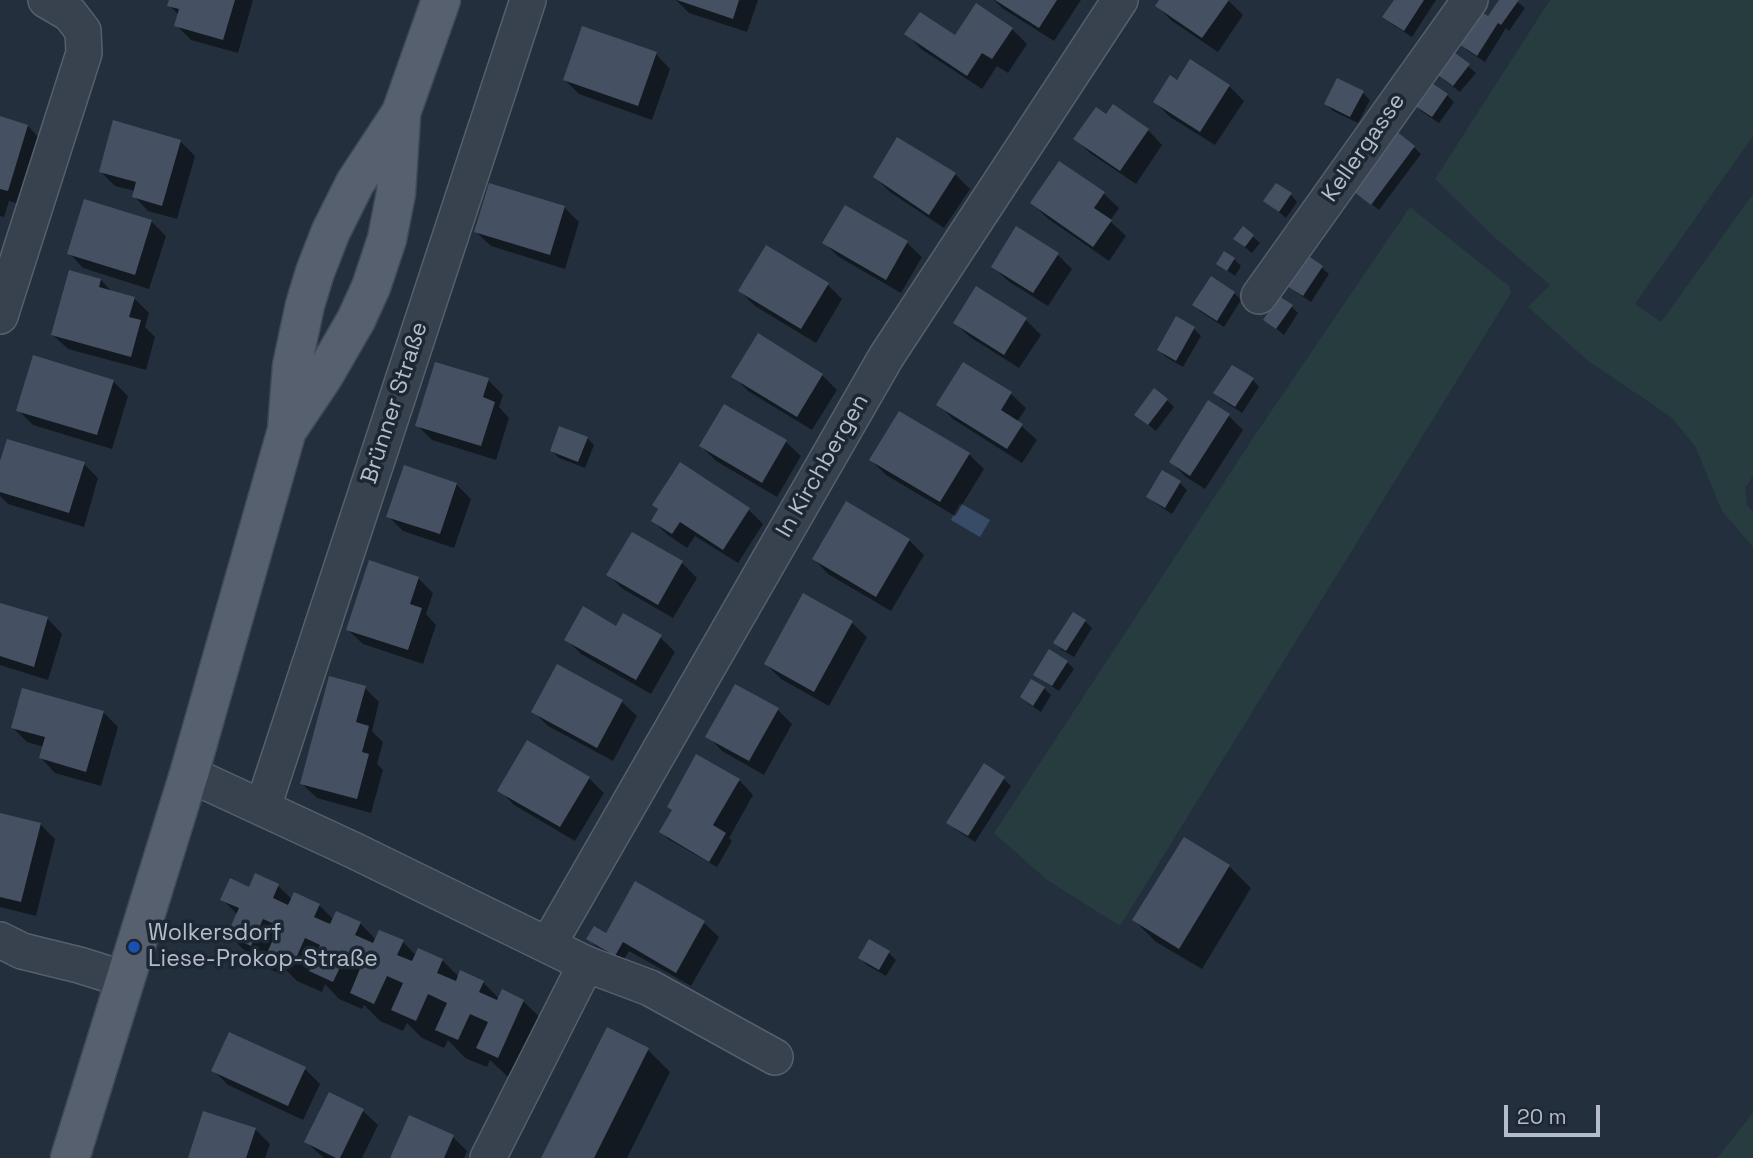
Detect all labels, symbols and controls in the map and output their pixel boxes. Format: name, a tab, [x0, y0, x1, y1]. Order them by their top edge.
street label: Kellergasse	[1317, 88, 1411, 208]
street label: Brünner Straße	[356, 319, 434, 487]
street label: In Kirchbergen	[771, 390, 875, 542]
place label: Wolkersdorf Liese-Prokop-Straße	[148, 920, 378, 974]
marker: Wolkersdorf Liese-Prokop-Straße	[126, 939, 142, 955]
scale bar	[1508, 1092, 1604, 1136]
text: 20 m	[1517, 1103, 1567, 1130]

